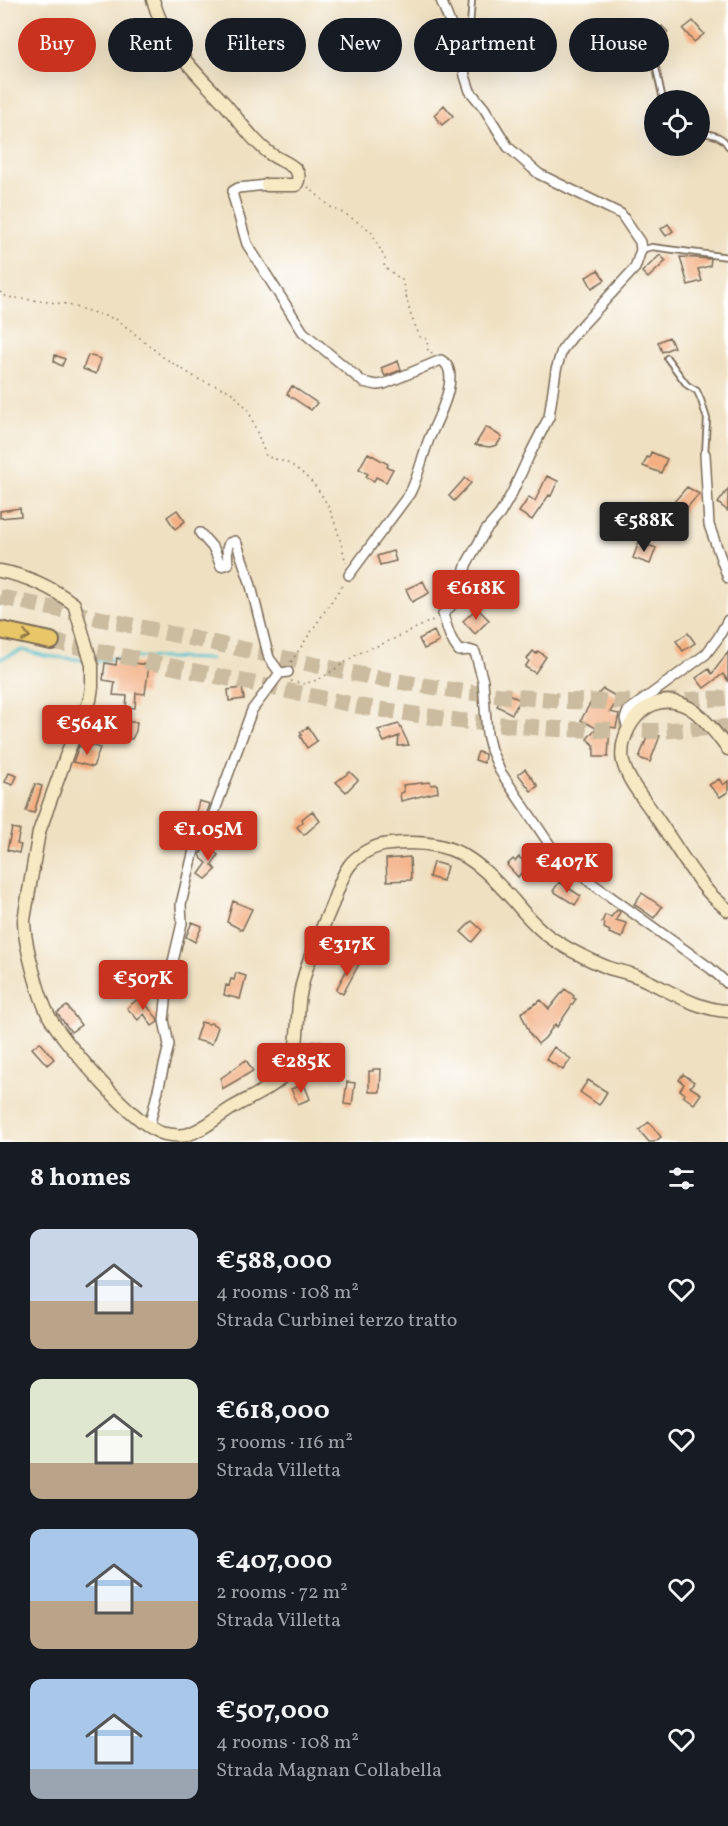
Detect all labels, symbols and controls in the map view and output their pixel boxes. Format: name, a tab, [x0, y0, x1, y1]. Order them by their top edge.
chip: Buy	[18, 18, 96, 72]
chip: Rent	[108, 18, 193, 72]
chip: Filters	[205, 18, 306, 72]
chip: New	[318, 18, 402, 72]
chip: Apartment	[414, 18, 557, 72]
chip: House	[569, 18, 669, 72]
map controls	[644, 90, 710, 156]
button: locate	[644, 90, 710, 156]
pin: €588K	[602, 502, 686, 553]
text: €588K	[614, 507, 674, 535]
pin: €618K	[434, 570, 518, 621]
text: €618K	[446, 575, 506, 603]
one-way arrow	[20, 628, 30, 641]
pin: €564K	[45, 705, 129, 756]
text: €564K	[56, 710, 118, 738]
pin: €1.05M	[159, 811, 257, 862]
text: €1.05M	[173, 816, 243, 844]
pin: €407K	[525, 843, 609, 894]
text: €407K	[536, 848, 598, 876]
pin: €317K	[305, 926, 389, 977]
text: €317K	[318, 931, 376, 959]
pin: €507K	[101, 960, 185, 1011]
text: €507K	[113, 965, 173, 993]
pin: €285K	[259, 1043, 343, 1094]
text: €285K	[271, 1048, 331, 1076]
text: 8 homes	[30, 1160, 131, 1196]
icon: filters	[665, 1162, 698, 1195]
text: €588,000	[216, 1243, 332, 1279]
icon: home	[78, 1253, 150, 1325]
icon: heart	[665, 1273, 698, 1306]
text: 4 rooms · 108 m²	[216, 1279, 359, 1307]
text: Strada Curbinei terzo tratto	[216, 1307, 457, 1335]
text: €618,000	[216, 1393, 330, 1429]
icon: home	[78, 1403, 150, 1475]
icon: heart	[665, 1423, 698, 1456]
text: 3 rooms · 116 m²	[216, 1429, 353, 1457]
text: Strada Villetta	[216, 1457, 341, 1485]
text: €407,000	[216, 1543, 332, 1579]
icon: home	[78, 1553, 150, 1625]
icon: heart	[665, 1573, 698, 1606]
text: 2 rooms · 72 m²	[216, 1579, 348, 1607]
text: Strada Villetta	[216, 1607, 341, 1635]
text: €507,000	[216, 1693, 329, 1729]
icon: home	[78, 1703, 150, 1775]
icon: heart	[665, 1723, 698, 1756]
text: 4 rooms · 108 m²	[216, 1729, 359, 1757]
text: Strada Magnan Collabella	[216, 1757, 442, 1785]

